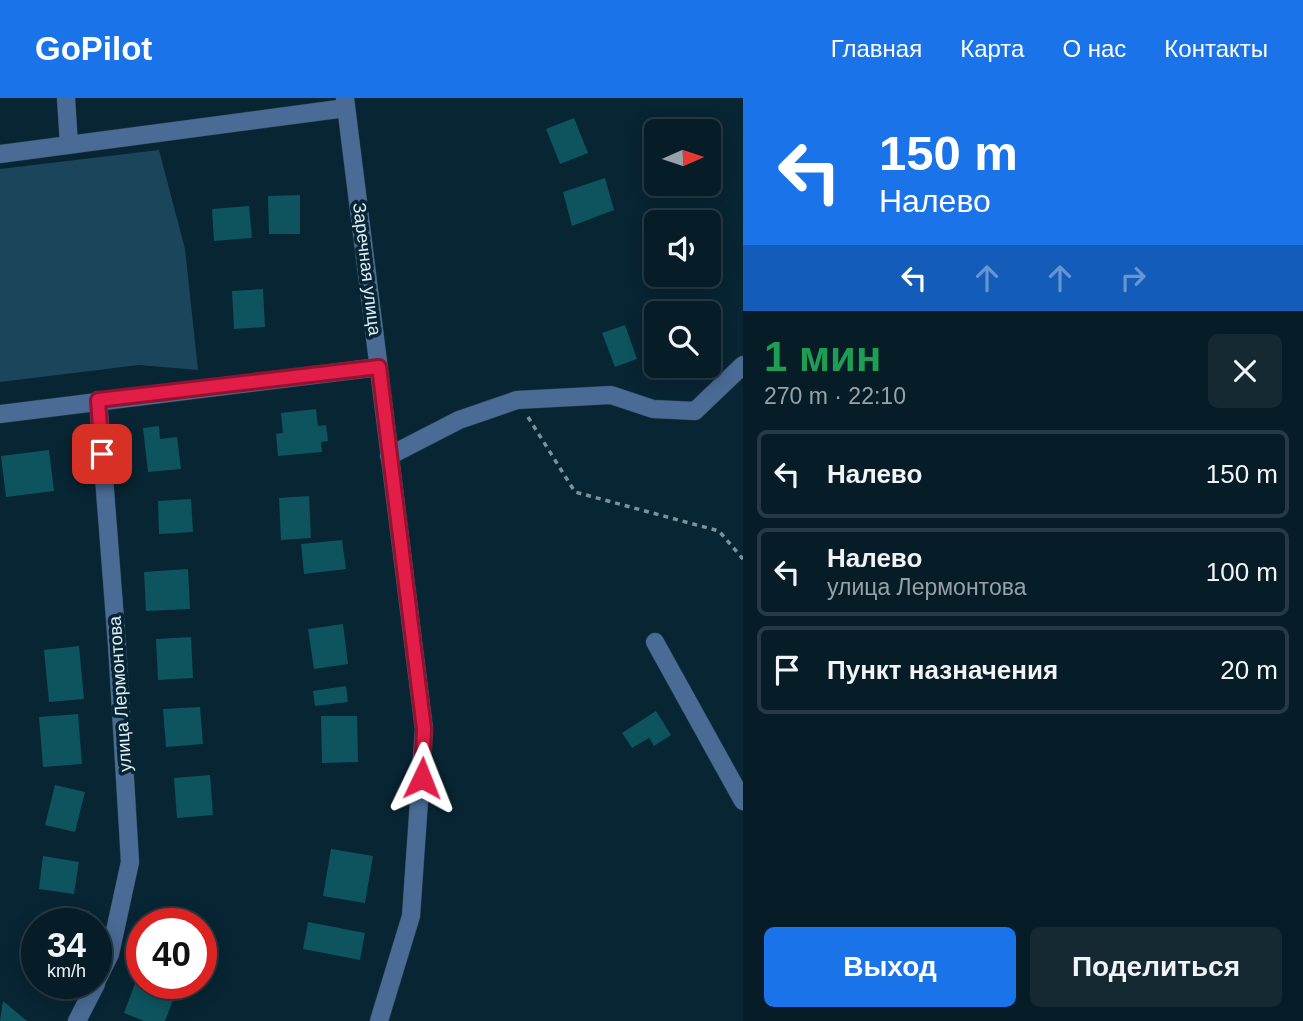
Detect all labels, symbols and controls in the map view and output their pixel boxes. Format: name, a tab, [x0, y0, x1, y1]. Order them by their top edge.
text: GoPilot	[35, 30, 152, 67]
text: Главная	[831, 35, 922, 62]
text: Карта	[960, 35, 1024, 62]
text: О нас	[1062, 35, 1126, 62]
text: Контакты	[1164, 35, 1268, 62]
north arrow	[644, 119, 721, 196]
map controls	[644, 119, 721, 378]
icon: left	[764, 126, 855, 217]
text: 150 m	[879, 126, 1018, 180]
text: Налево	[879, 183, 991, 219]
street label: Заречная улица	[349, 201, 385, 338]
button: sound	[644, 210, 721, 287]
icon: left	[895, 259, 933, 297]
icon: ahead	[968, 259, 1006, 297]
icon: ahead	[1041, 259, 1079, 297]
icon: right	[1114, 259, 1152, 297]
button: search	[644, 301, 721, 378]
text: 1 мин	[764, 333, 881, 380]
button: close	[1208, 334, 1282, 408]
text: 270 m · 22:10	[764, 383, 906, 409]
pin	[72, 424, 132, 484]
icon: arrive	[83, 435, 121, 473]
icon: left	[768, 455, 806, 493]
text: Налево	[827, 459, 922, 489]
text: 150 m	[1206, 459, 1278, 489]
text: Налево	[827, 543, 922, 573]
icon: left	[768, 553, 806, 591]
text: 100 m	[1206, 557, 1278, 587]
text: улица Лермонтова	[827, 574, 1026, 600]
street label: улица Лермонтова	[105, 614, 135, 773]
icon: arrive	[768, 651, 806, 689]
text: Пункт назначения	[827, 655, 1058, 685]
text: 20 m	[1220, 655, 1278, 685]
position arrow	[385, 741, 459, 815]
speed limit sign: 40	[126, 908, 217, 999]
text: 34	[47, 925, 86, 964]
button: Выход	[764, 927, 1016, 1007]
button: Поделиться	[1030, 927, 1282, 1007]
text: km/h	[47, 961, 86, 981]

